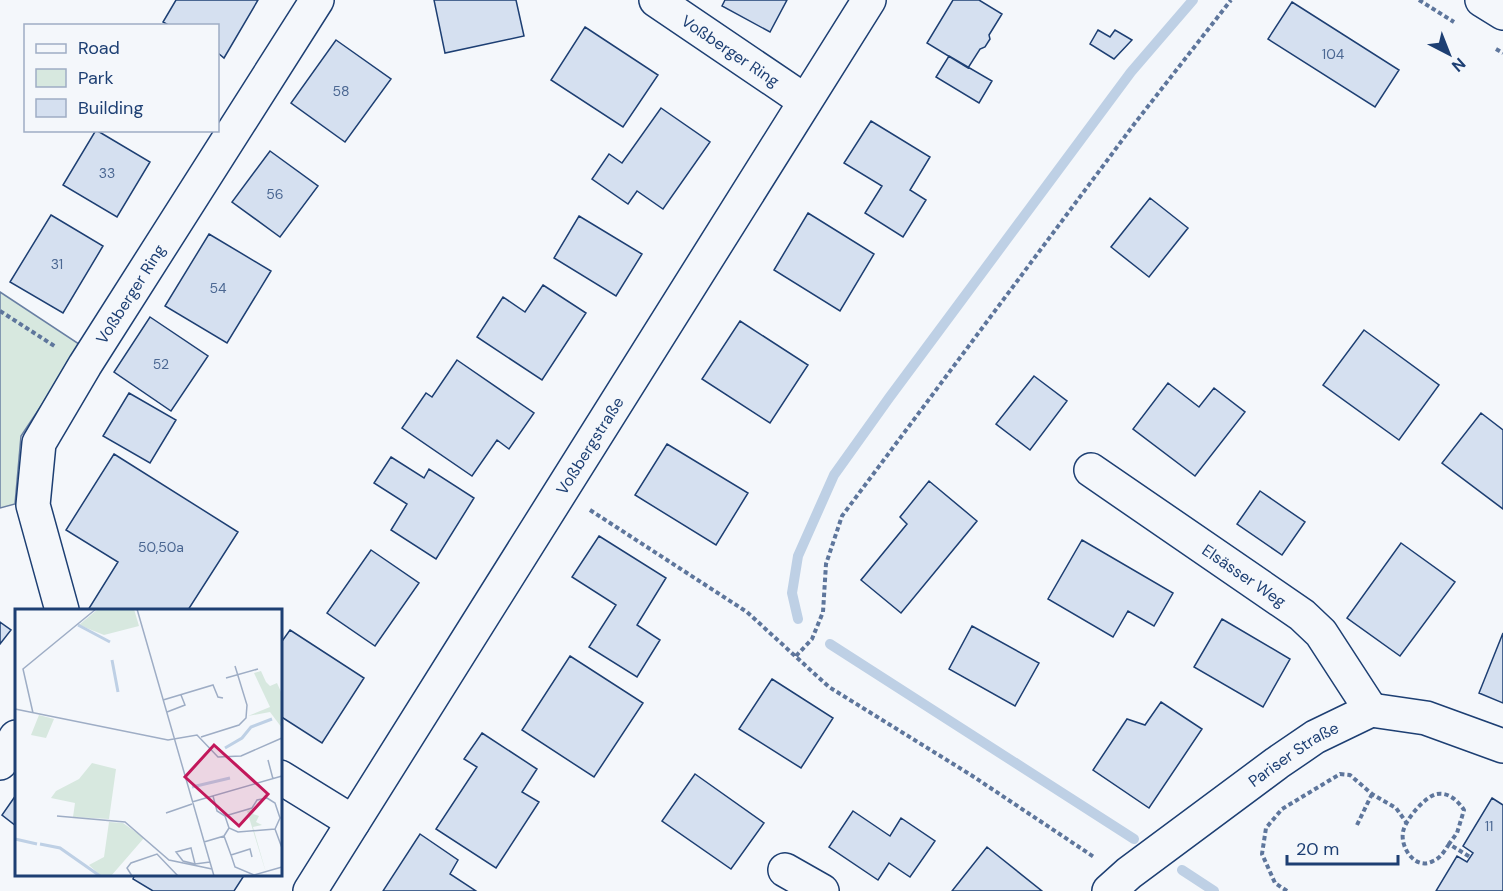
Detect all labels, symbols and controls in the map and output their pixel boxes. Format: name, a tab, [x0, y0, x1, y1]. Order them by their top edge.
street label: Voßberger Ring	[677, 10, 783, 92]
legend	[24, 24, 219, 132]
north arrow	[1419, 24, 1479, 84]
text: Road	[78, 36, 120, 60]
house number: 104	[1322, 45, 1345, 63]
text: N	[1447, 53, 1470, 76]
text: Park	[78, 66, 114, 90]
house number: 58	[332, 82, 350, 100]
text: Building	[78, 96, 143, 120]
house number: 33	[99, 164, 115, 182]
house number: 56	[266, 185, 284, 203]
street label: Voßberger Ring	[91, 240, 170, 348]
house number: 31	[51, 255, 63, 273]
house number: 54	[209, 279, 227, 297]
house number: 52	[153, 355, 169, 373]
street label: Voßbergstraße	[551, 393, 629, 499]
house number: 50,50a	[138, 538, 184, 556]
street label: Elsässer Weg	[1198, 540, 1290, 612]
inset map	[15, 609, 282, 876]
street label: Pariser Straße	[1244, 717, 1342, 792]
house number: 11	[1485, 817, 1493, 835]
scale bar	[1287, 828, 1398, 866]
text: 20 m	[1296, 837, 1339, 861]

